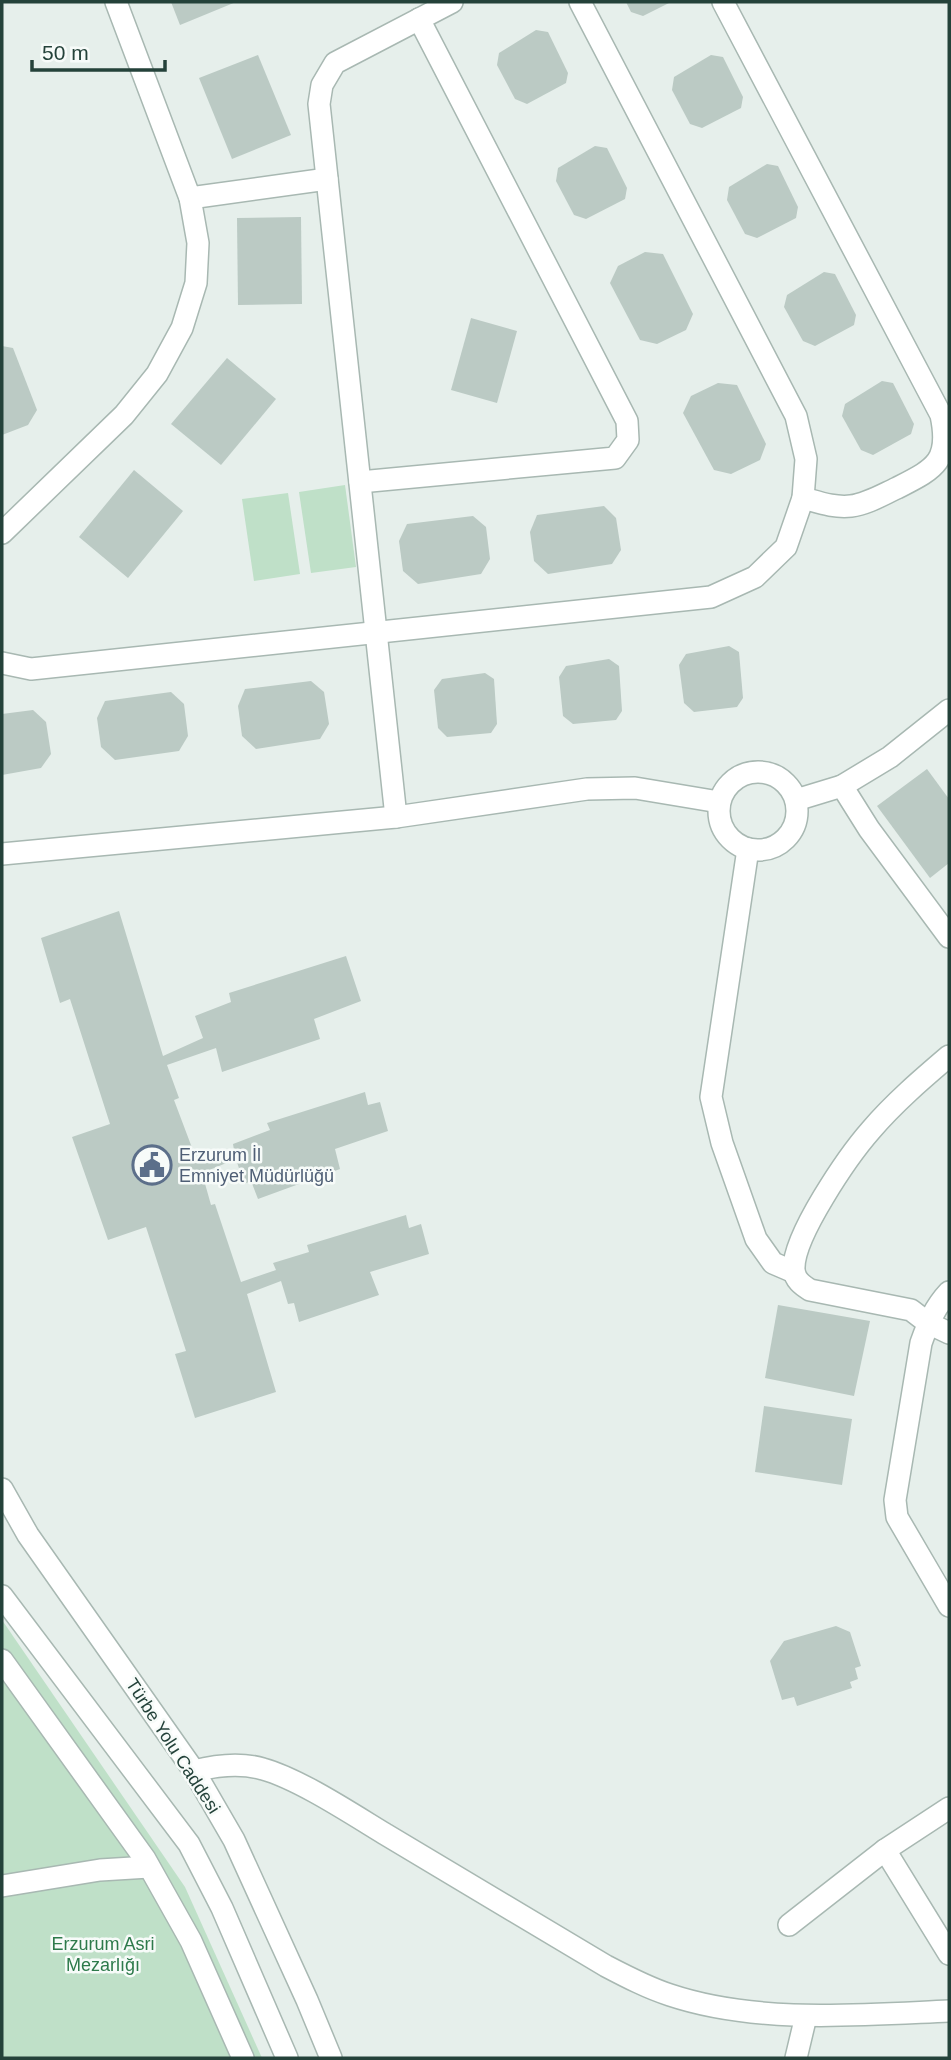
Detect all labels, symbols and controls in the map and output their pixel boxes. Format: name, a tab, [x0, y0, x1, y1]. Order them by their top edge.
scale bar	[32, 28, 164, 72]
text: 50 m	[42, 41, 89, 64]
public building icon: Erzurum İl Emniyet Müdürlüğü	[131, 1144, 173, 1186]
place label: Erzurum İl Emniyet Müdürlüğü	[179, 1145, 334, 1186]
street label: Türbe Yolu Caddesi	[122, 1675, 224, 1817]
park label: Erzurum Asri Mezarlığı	[51, 1934, 155, 1975]

